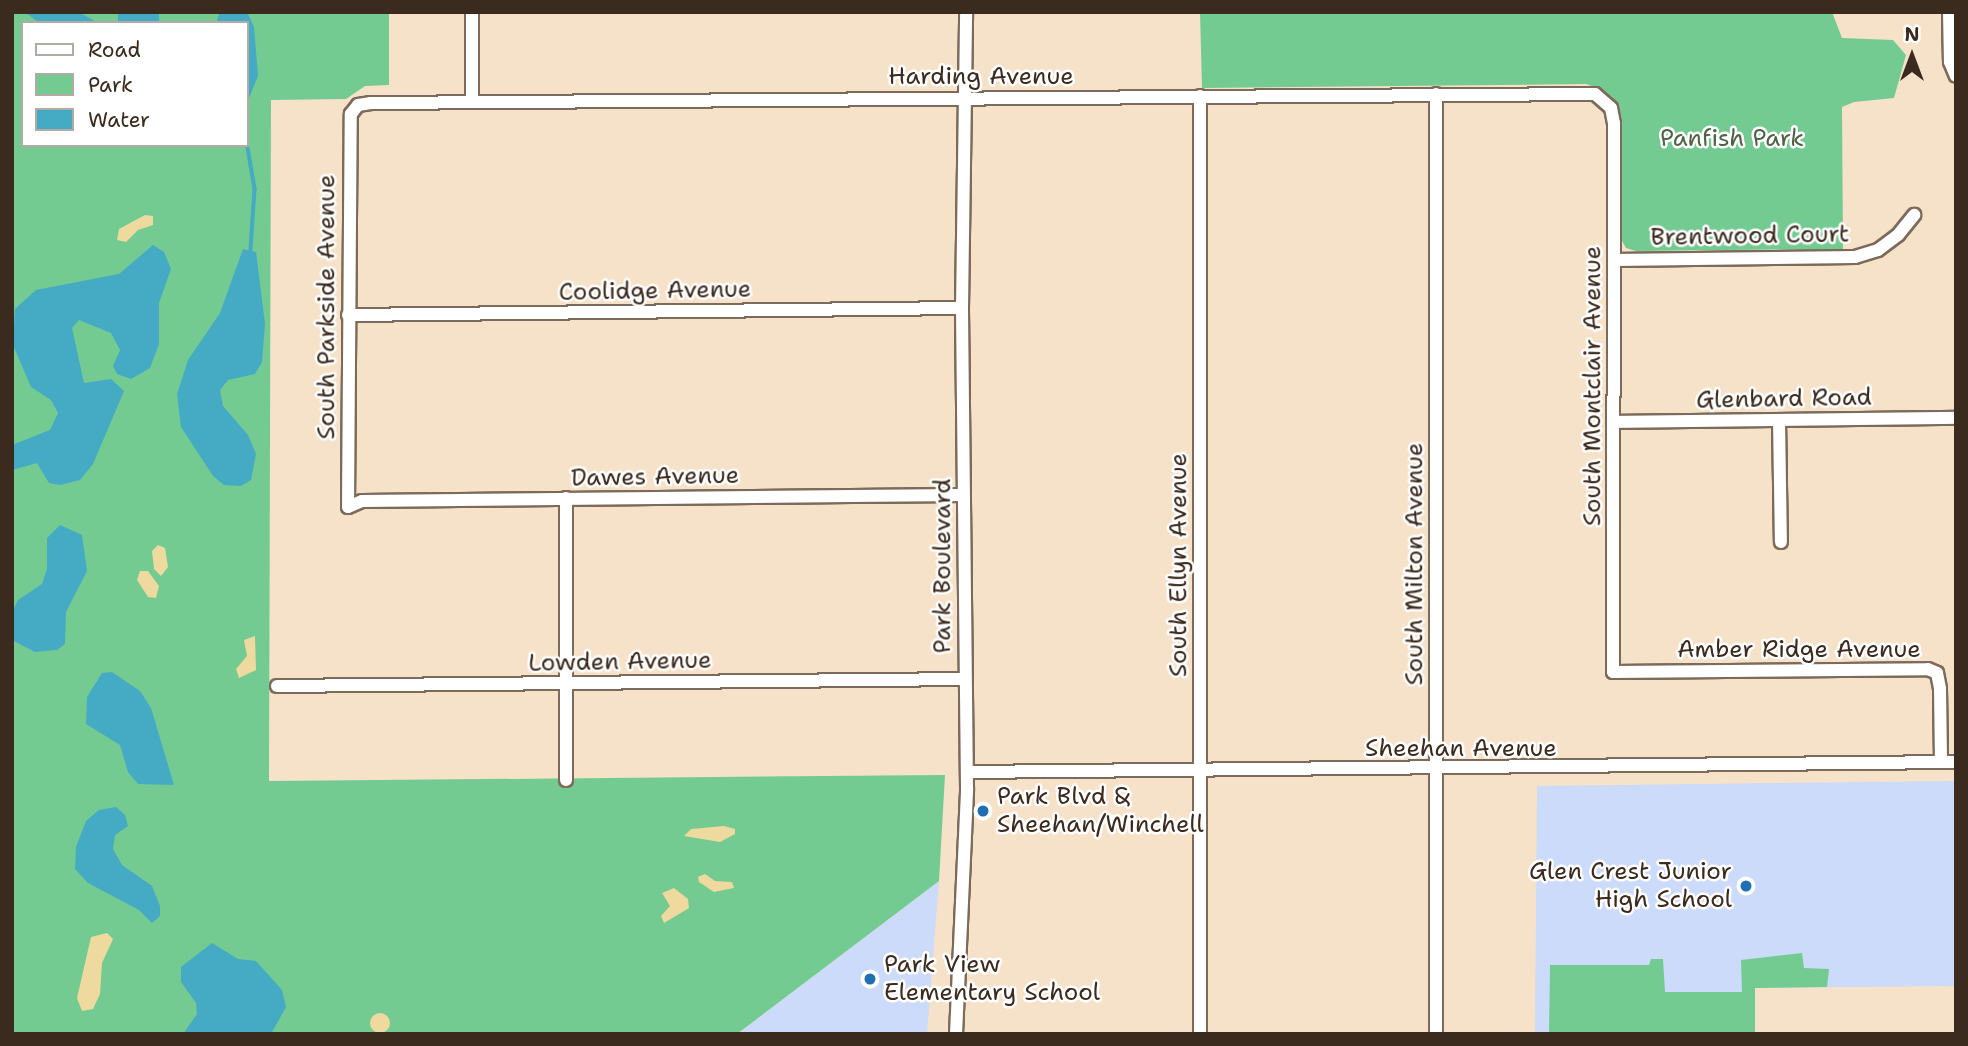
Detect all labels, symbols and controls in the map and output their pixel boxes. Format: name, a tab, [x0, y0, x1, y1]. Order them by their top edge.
legend	[21, 21, 248, 147]
north arrow	[1877, 21, 1947, 91]
text: N	[1904, 22, 1920, 47]
text: Road	[88, 36, 141, 64]
street label: Harding Avenue	[888, 63, 1074, 91]
text: Park	[88, 71, 133, 99]
text: Water	[88, 106, 150, 134]
park label: Panfish Park	[1660, 125, 1804, 153]
street label: South Parkside Avenue	[313, 175, 341, 439]
street label: Brentwood Court	[1650, 220, 1850, 252]
street label: South Montclair Avenue	[1579, 246, 1607, 526]
street label: Coolidge Avenue	[558, 275, 752, 307]
street label: Glenbard Road	[1696, 383, 1872, 415]
street label: South Milton Avenue	[1401, 443, 1429, 685]
street label: South Ellyn Avenue	[1165, 453, 1193, 677]
street label: Dawes Avenue	[571, 461, 739, 493]
street label: Park Boulevard	[929, 478, 957, 654]
street label: Amber Ridge Avenue	[1677, 636, 1921, 664]
street label: Lowden Avenue	[528, 646, 712, 678]
street label: Sheehan Avenue	[1365, 735, 1557, 763]
place label: Park Blvd & Sheehan/Winchell	[997, 783, 1204, 839]
marker: Park Blvd & Sheehan/Winchell	[975, 803, 991, 819]
place label: Glen Crest Junior High School	[1529, 858, 1732, 914]
marker: Glen Crest Junior High School	[1738, 878, 1754, 894]
place label: Park View Elementary School	[884, 951, 1100, 1007]
marker: Park View Elementary School	[862, 971, 878, 987]

